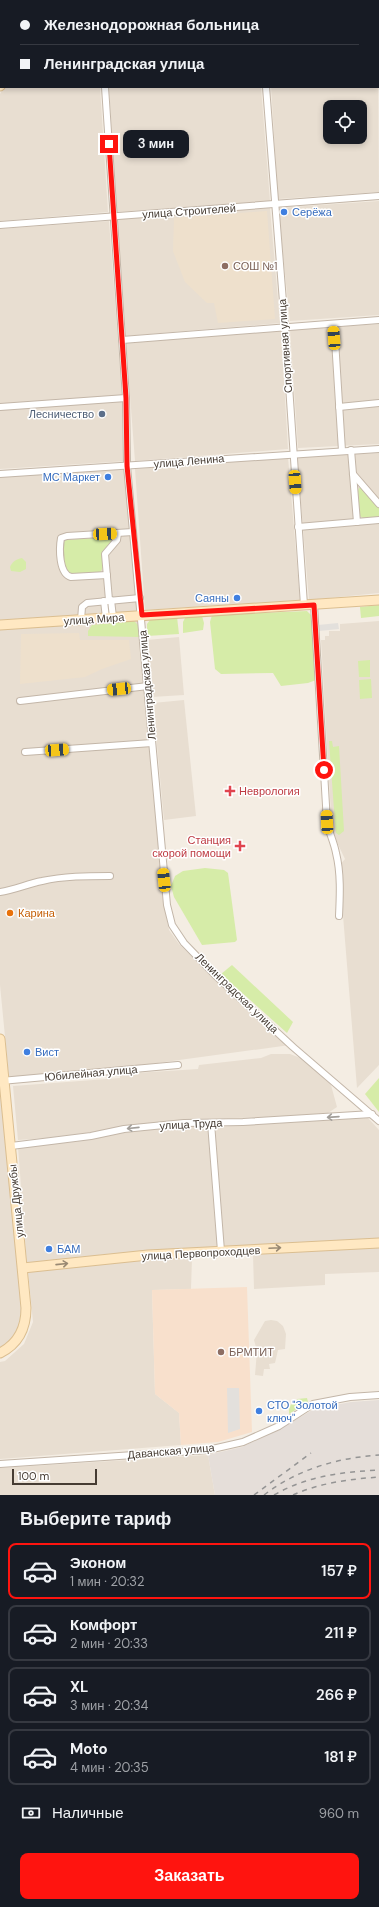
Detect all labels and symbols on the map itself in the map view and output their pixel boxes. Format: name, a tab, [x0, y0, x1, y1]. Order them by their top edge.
callout: 3 мин	[123, 130, 189, 158]
route end	[100, 135, 118, 153]
street label: улица Строителей	[142, 201, 236, 221]
place label: Серёжа	[292, 205, 333, 219]
marker: Серёжа	[279, 207, 289, 217]
place label: СОШ №1	[233, 259, 278, 273]
marker: СОШ №1	[220, 261, 230, 271]
street label: Спортивная улица	[275, 298, 295, 393]
car	[327, 326, 341, 350]
place label: Лесничество	[29, 407, 94, 421]
marker: Лесничество	[97, 409, 107, 419]
street label: улица Ленина	[153, 451, 226, 471]
place label: МС Маркет	[43, 470, 100, 484]
car	[288, 470, 302, 494]
marker: МС Маркет	[103, 472, 113, 482]
car	[93, 527, 117, 541]
place label: Саяны	[195, 591, 229, 605]
marker: Саяны	[232, 593, 242, 603]
street label: улица Мира	[63, 610, 126, 628]
street label: Ленинградская улица	[135, 629, 159, 740]
car	[106, 682, 132, 696]
car	[45, 743, 69, 757]
route start	[315, 761, 333, 779]
place label: Неврология	[239, 784, 300, 798]
marker: Неврология	[224, 785, 236, 797]
car	[320, 810, 334, 834]
place label: Станция скорой помощи	[152, 833, 231, 860]
marker: Станция скорой помощи	[234, 840, 246, 852]
car	[157, 867, 171, 893]
place label: Карина	[18, 906, 56, 920]
marker: Карина	[5, 908, 15, 918]
street label: Ленинградская улица	[193, 950, 282, 1037]
place label: Вист	[35, 1045, 59, 1059]
marker: Вист	[22, 1047, 32, 1057]
street label: Юбилейная улица	[44, 1062, 139, 1084]
one-way arrow	[327, 1113, 340, 1121]
street label: улица Труда	[159, 1115, 224, 1133]
one-way arrow	[127, 1124, 140, 1132]
street label: улица Дружбы	[5, 1163, 27, 1238]
place label: БАМ	[57, 1242, 80, 1256]
street label: улица Первопроходцев	[141, 1243, 261, 1263]
marker: БАМ	[44, 1244, 54, 1254]
one-way arrow	[268, 1245, 281, 1252]
one-way arrow	[55, 1261, 68, 1268]
place label: БРМТИТ	[229, 1345, 274, 1359]
marker: БРМТИТ	[216, 1347, 226, 1357]
place label: СТО "Золотой ключ"	[267, 1398, 338, 1425]
marker: СТО "Золотой ключ"	[254, 1406, 264, 1416]
street label: Даванская улица	[127, 1440, 216, 1462]
scale bar	[12, 1467, 97, 1486]

